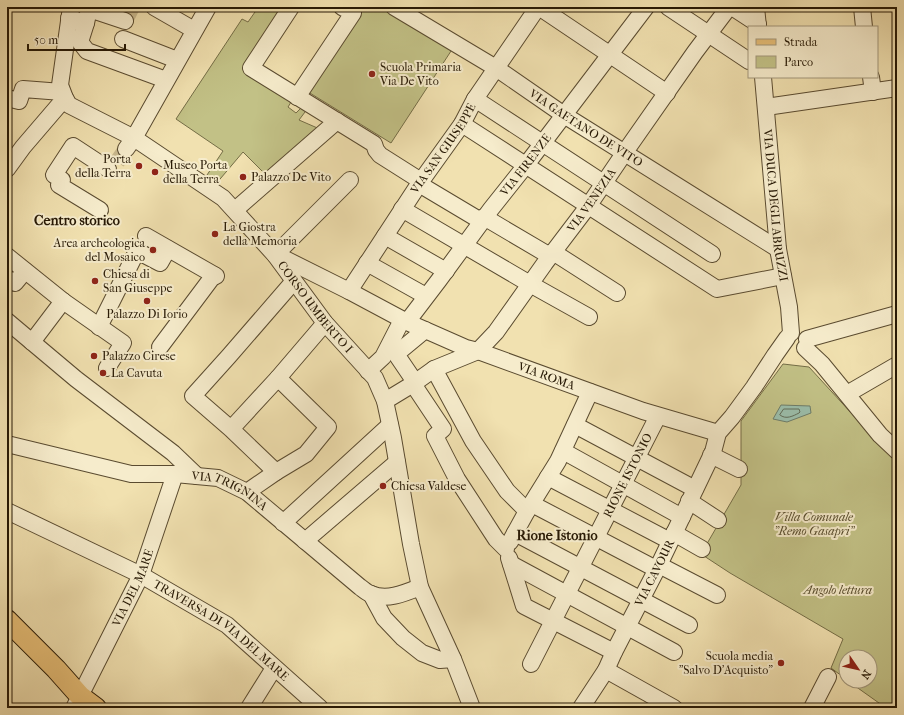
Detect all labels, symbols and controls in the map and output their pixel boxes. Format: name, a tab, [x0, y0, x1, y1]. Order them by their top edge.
scale bar	[28, 26, 125, 52]
legend	[748, 26, 878, 78]
text: 50 m	[34, 33, 58, 47]
text: Strada	[784, 35, 818, 49]
text: Parco	[784, 55, 813, 69]
place label: Scuola Primaria Via De Vito	[379, 60, 462, 88]
marker: Scuola Primaria Via De Vito	[367, 69, 377, 79]
street label: VIA GAETANO DE VITO	[526, 86, 645, 170]
street label: VIA SAN GIUSEPPE	[407, 101, 479, 197]
street label: VIA DUCA DEGLI ABRUZZI	[760, 128, 791, 283]
street label: VIA FIRENZE	[497, 131, 554, 199]
place label: Porta della Terra	[75, 152, 131, 180]
place label: Museo Porta della Terra	[163, 158, 228, 186]
marker: Porta della Terra	[134, 161, 144, 171]
street label: VIA VENEZIA	[563, 165, 619, 236]
marker: Museo Porta della Terra	[150, 167, 160, 177]
place label: Palazzo De Vito	[251, 170, 331, 184]
marker: Palazzo De Vito	[238, 172, 248, 182]
district label: Centro storico	[34, 212, 120, 229]
place label: La Giostra della Memoria	[223, 220, 298, 248]
marker: La Giostra della Memoria	[210, 229, 220, 239]
place label: Area archeologica del Mosaico	[53, 236, 145, 264]
marker: Area archeologica del Mosaico	[148, 245, 158, 255]
street label: CORSO UMBERTO I	[275, 258, 356, 356]
place label: Chiesa di San Giuseppe	[103, 267, 172, 295]
marker: Chiesa di San Giuseppe	[90, 276, 100, 286]
marker: Palazzo Di Iorio	[142, 296, 152, 306]
place label: Palazzo Di Iorio	[106, 307, 188, 321]
place label: Palazzo Cirese	[102, 349, 176, 363]
marker: Palazzo Cirese	[89, 351, 99, 361]
street label: VIA ROMA	[515, 359, 577, 393]
place label: La Cavuta	[111, 366, 163, 380]
marker: La Cavuta	[98, 368, 108, 378]
street label: RIONE ISTONIO	[600, 431, 655, 520]
street label: VIA TRIGNINA	[190, 468, 271, 513]
place label: Chiesa Valdese	[391, 479, 467, 493]
marker: Chiesa Valdese	[378, 481, 388, 491]
park label: Villa Comunale "Remo Gasapri"	[774, 510, 856, 538]
district label: Rione Istonio	[516, 527, 598, 544]
street label: VIA CAVOUR	[631, 536, 678, 610]
street label: VIA DEL MARE	[109, 547, 156, 630]
street label: TRAVERSA DI VIA DEL MARE	[151, 577, 292, 684]
park label: Angolo lettura	[802, 583, 872, 597]
place label: Scuola media "Salvo D'Acquisto"	[679, 649, 773, 677]
north arrow	[838, 649, 878, 689]
marker: Scuola media "Salvo D'Acquisto"	[776, 658, 786, 668]
text: N	[858, 667, 874, 682]

